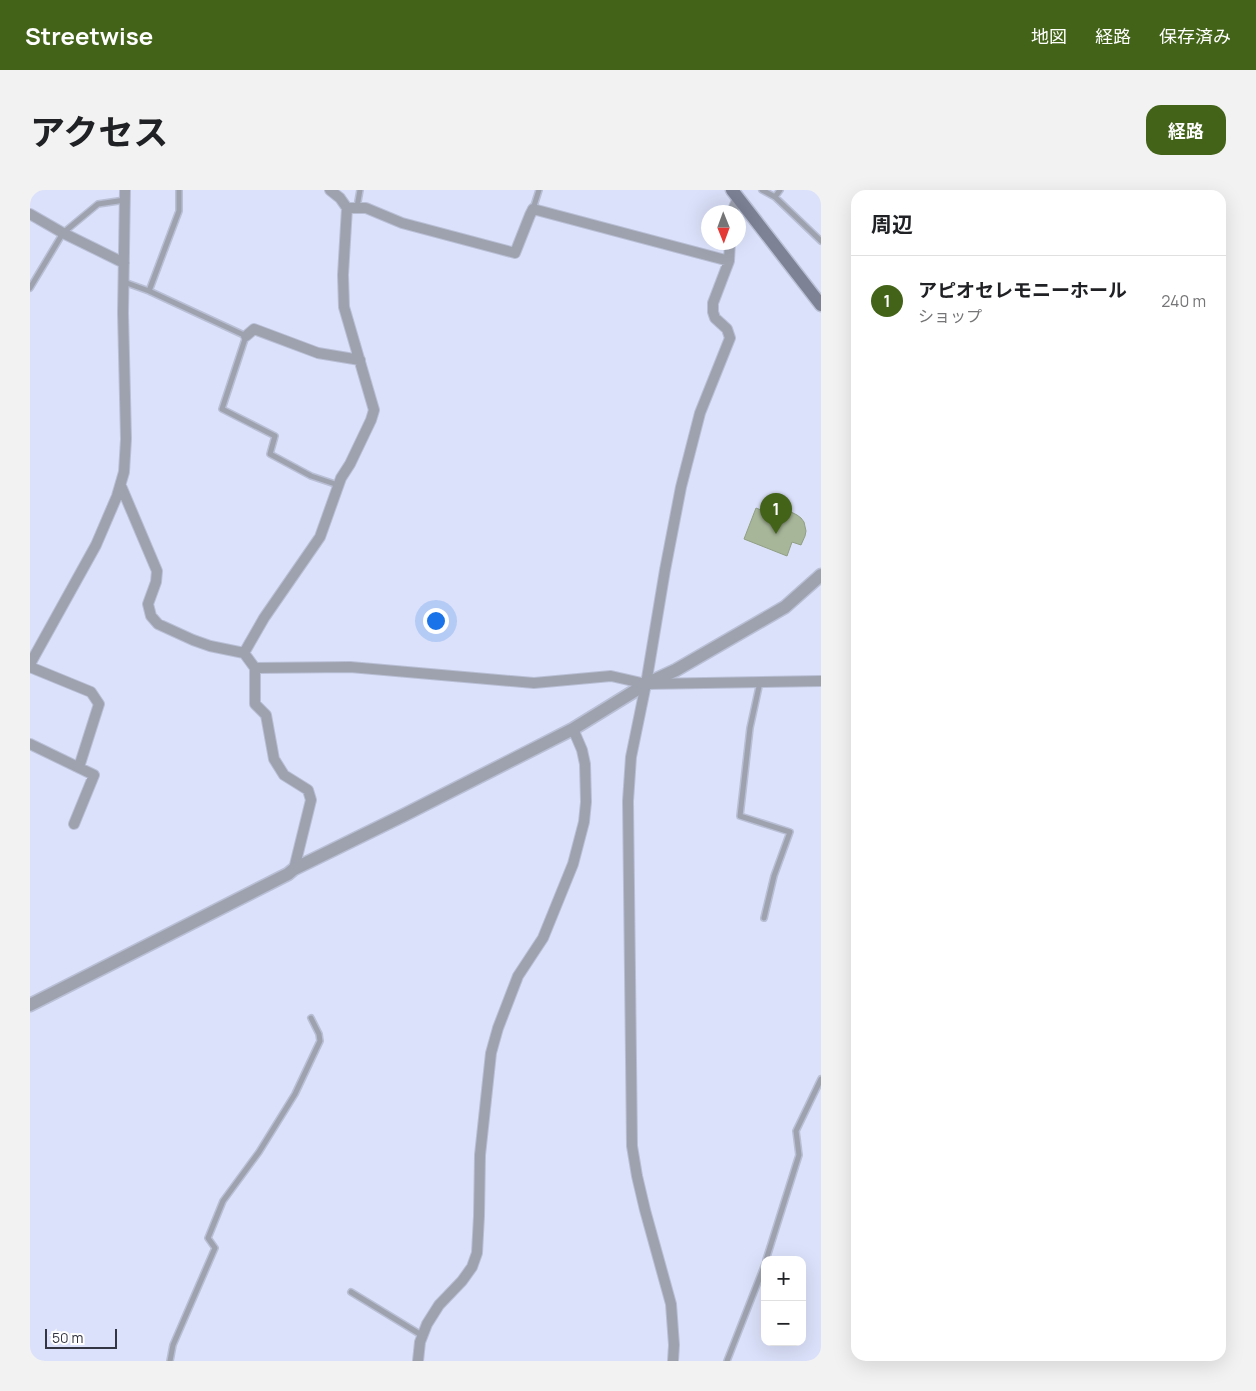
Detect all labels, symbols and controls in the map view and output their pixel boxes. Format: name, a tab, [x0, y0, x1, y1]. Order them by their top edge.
text: Streetwise	[25, 19, 153, 52]
text: 地図	[1031, 24, 1067, 48]
text: 経路	[1095, 24, 1131, 48]
text: 保存済み	[1159, 24, 1231, 48]
button: 経路	[1146, 105, 1226, 155]
text: アクセス	[30, 108, 168, 156]
north arrow	[701, 205, 746, 250]
text: 周辺	[871, 210, 913, 238]
text: アピオセレモニーホール	[918, 277, 1127, 303]
text: 1	[883, 290, 891, 312]
text: 240 m	[1161, 290, 1206, 312]
text: ショップ	[918, 305, 982, 327]
pin: 1	[760, 493, 792, 534]
your location	[423, 608, 449, 634]
map controls	[761, 1256, 806, 1346]
button: +	[761, 1256, 806, 1301]
button: −	[761, 1301, 806, 1346]
scale bar	[45, 1326, 118, 1349]
text: 50 m	[52, 1328, 83, 1347]

